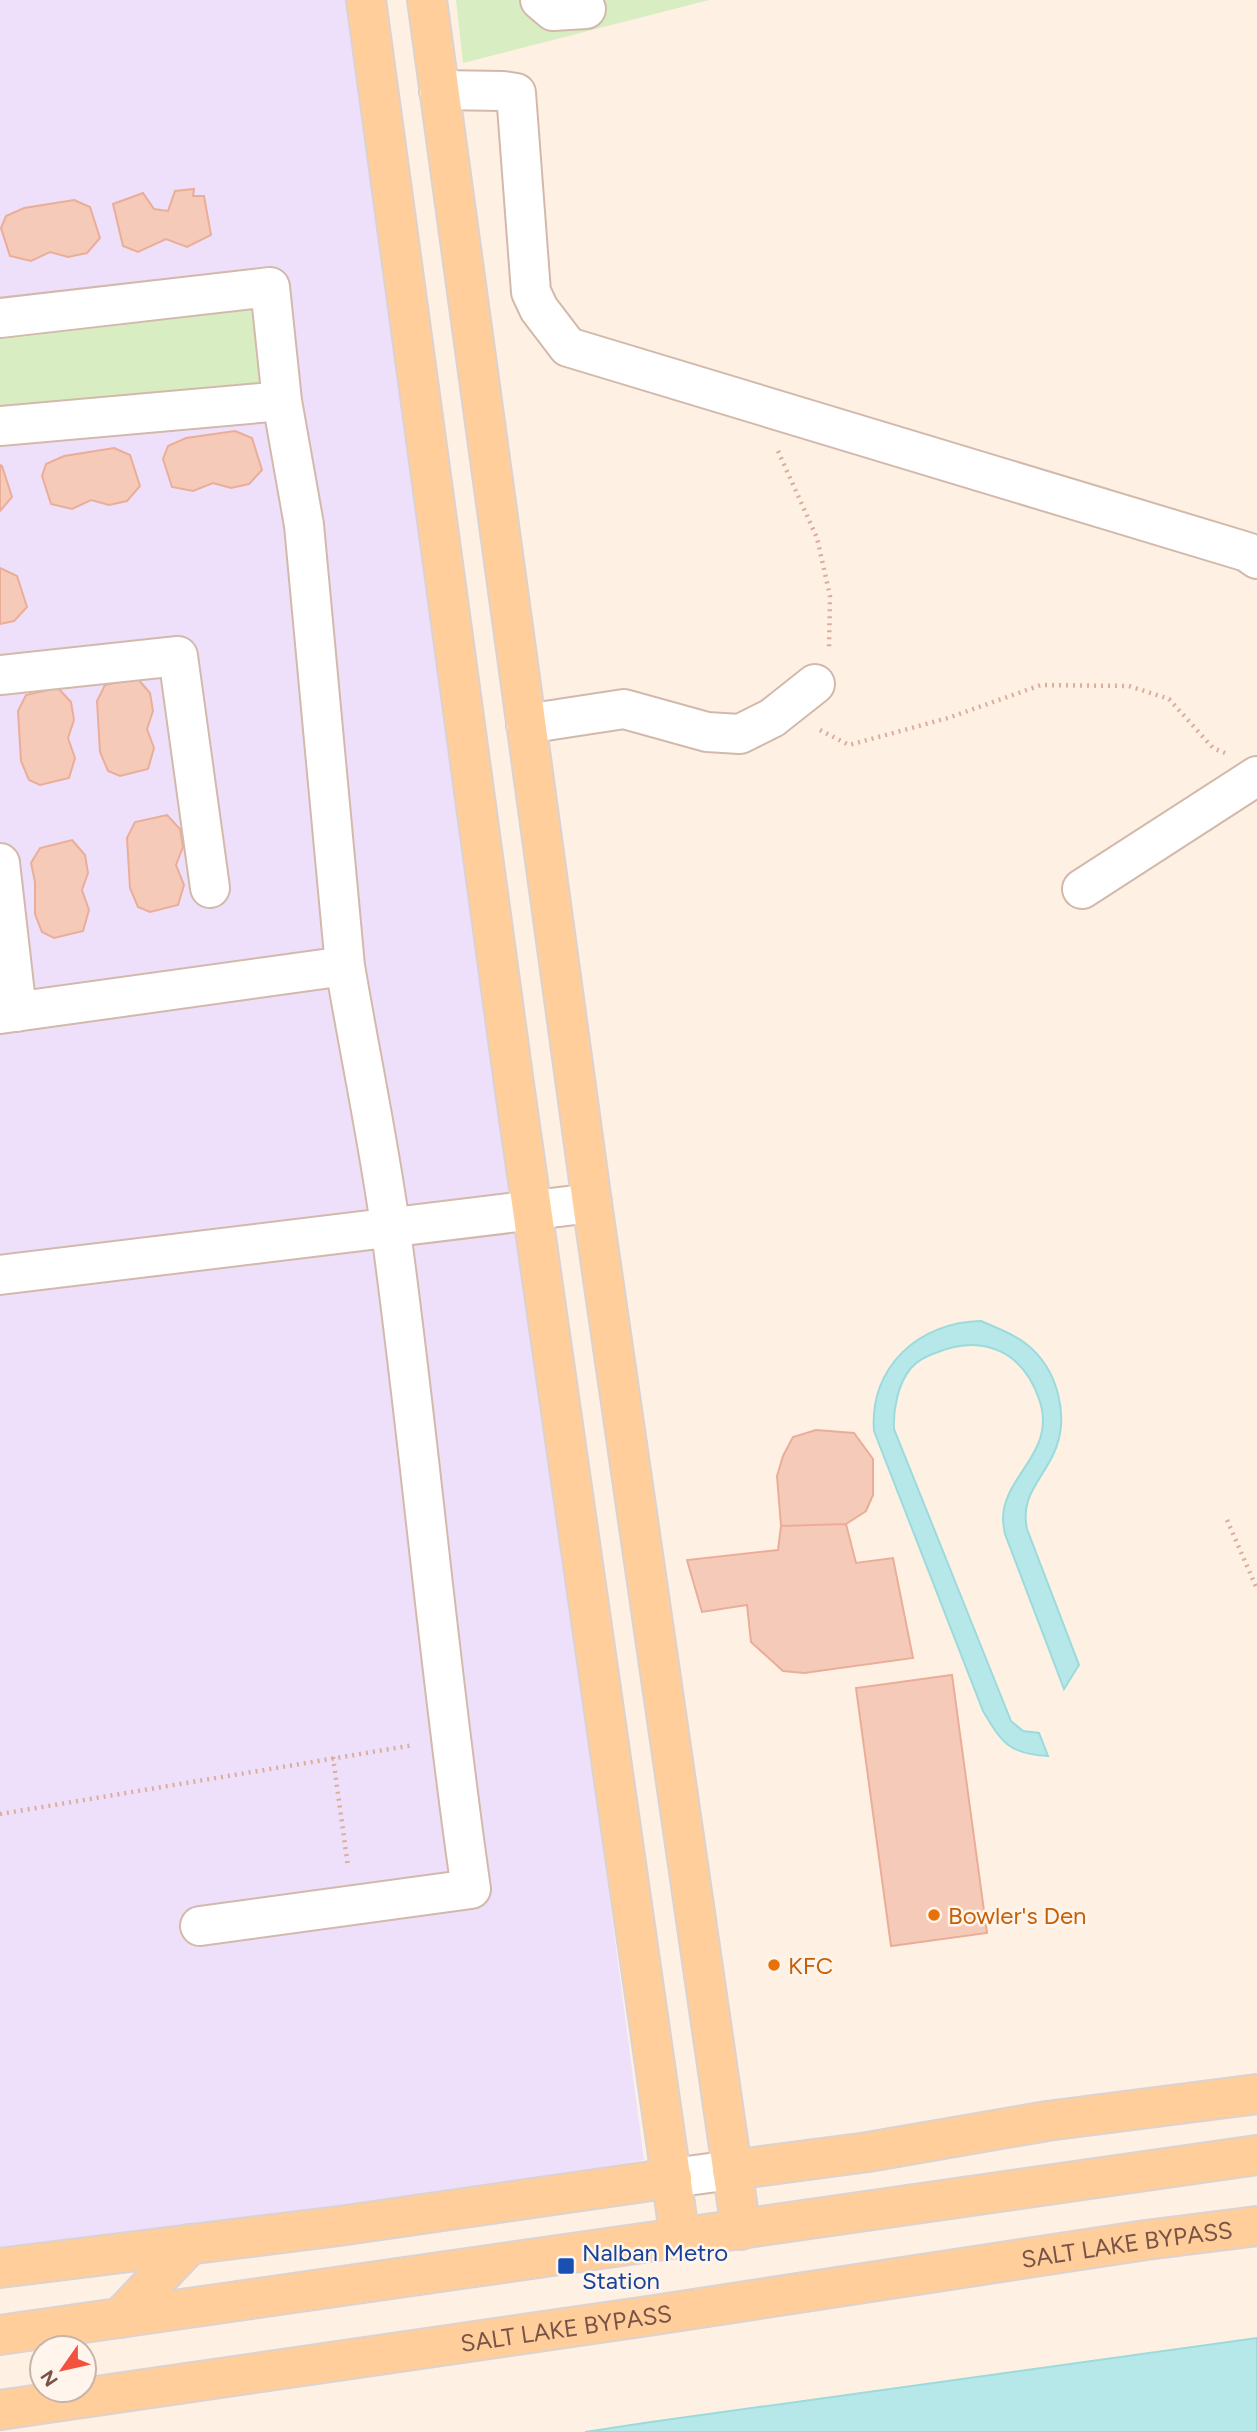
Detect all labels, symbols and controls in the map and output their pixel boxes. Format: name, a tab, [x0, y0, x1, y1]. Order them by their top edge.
place label: Bowler's Den	[948, 1901, 1087, 1930]
marker: Bowler's Den	[926, 1907, 942, 1923]
place label: KFC	[788, 1951, 833, 1980]
marker: KFC	[766, 1957, 782, 1973]
street label: SALT LAKE BYPASS	[1019, 2215, 1234, 2273]
place label: Nalban Metro Station	[582, 2238, 728, 2295]
marker: Nalban Metro Station	[556, 2256, 576, 2276]
street label: SALT LAKE BYPASS	[458, 2298, 674, 2358]
north arrow	[28, 2334, 98, 2404]
text: N	[36, 2366, 63, 2391]

